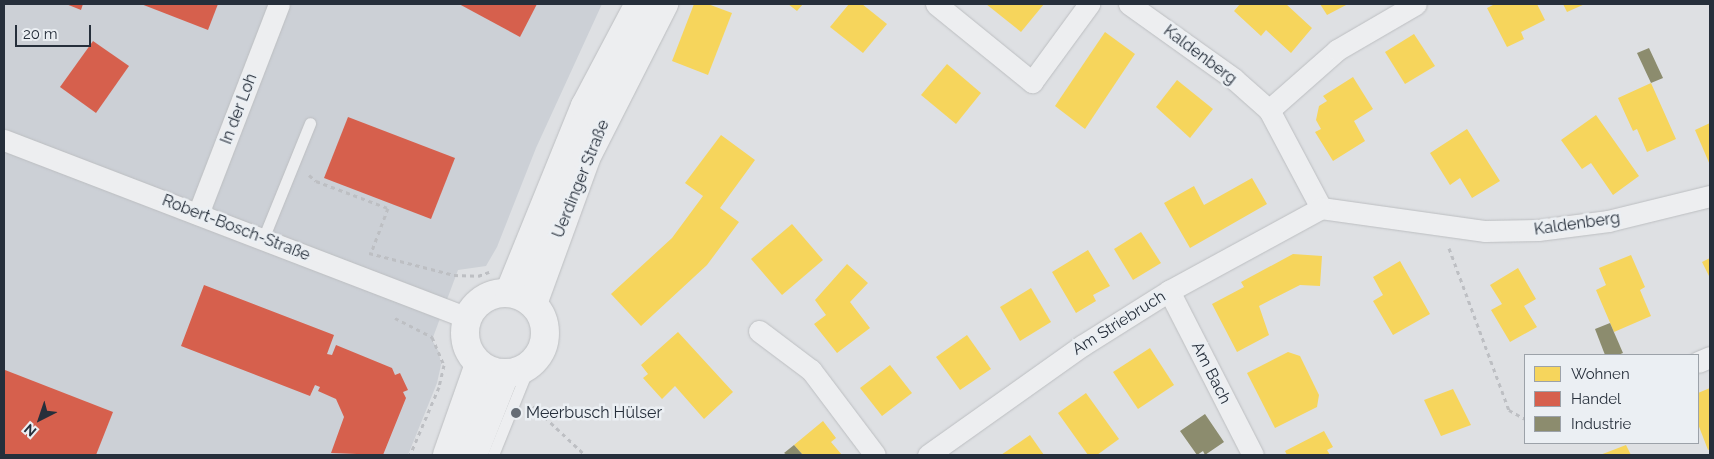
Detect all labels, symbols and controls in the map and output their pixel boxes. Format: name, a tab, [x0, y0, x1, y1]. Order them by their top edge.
scale bar	[18, 15, 94, 47]
street label: Kaldenberg	[1160, 21, 1240, 89]
text: 20 m	[23, 25, 58, 43]
street label: In der Loh	[217, 71, 261, 147]
street label: Uerdinger Straße	[549, 117, 613, 241]
street label: Robert-Bosch-Straße	[159, 191, 313, 265]
street label: Kaldenberg	[1533, 208, 1621, 240]
street label: Am Striebruch	[1069, 287, 1169, 359]
street label: Am Bach	[1187, 339, 1235, 407]
legend	[1524, 354, 1699, 444]
text: Wohnen	[1571, 365, 1630, 383]
text: Handel	[1571, 390, 1621, 408]
north arrow	[15, 394, 65, 444]
place label: Meerbusch Hülser	[526, 403, 662, 423]
marker: Meerbusch Hülser	[510, 407, 522, 419]
text: Industrie	[1571, 415, 1631, 433]
text: N	[21, 421, 39, 440]

